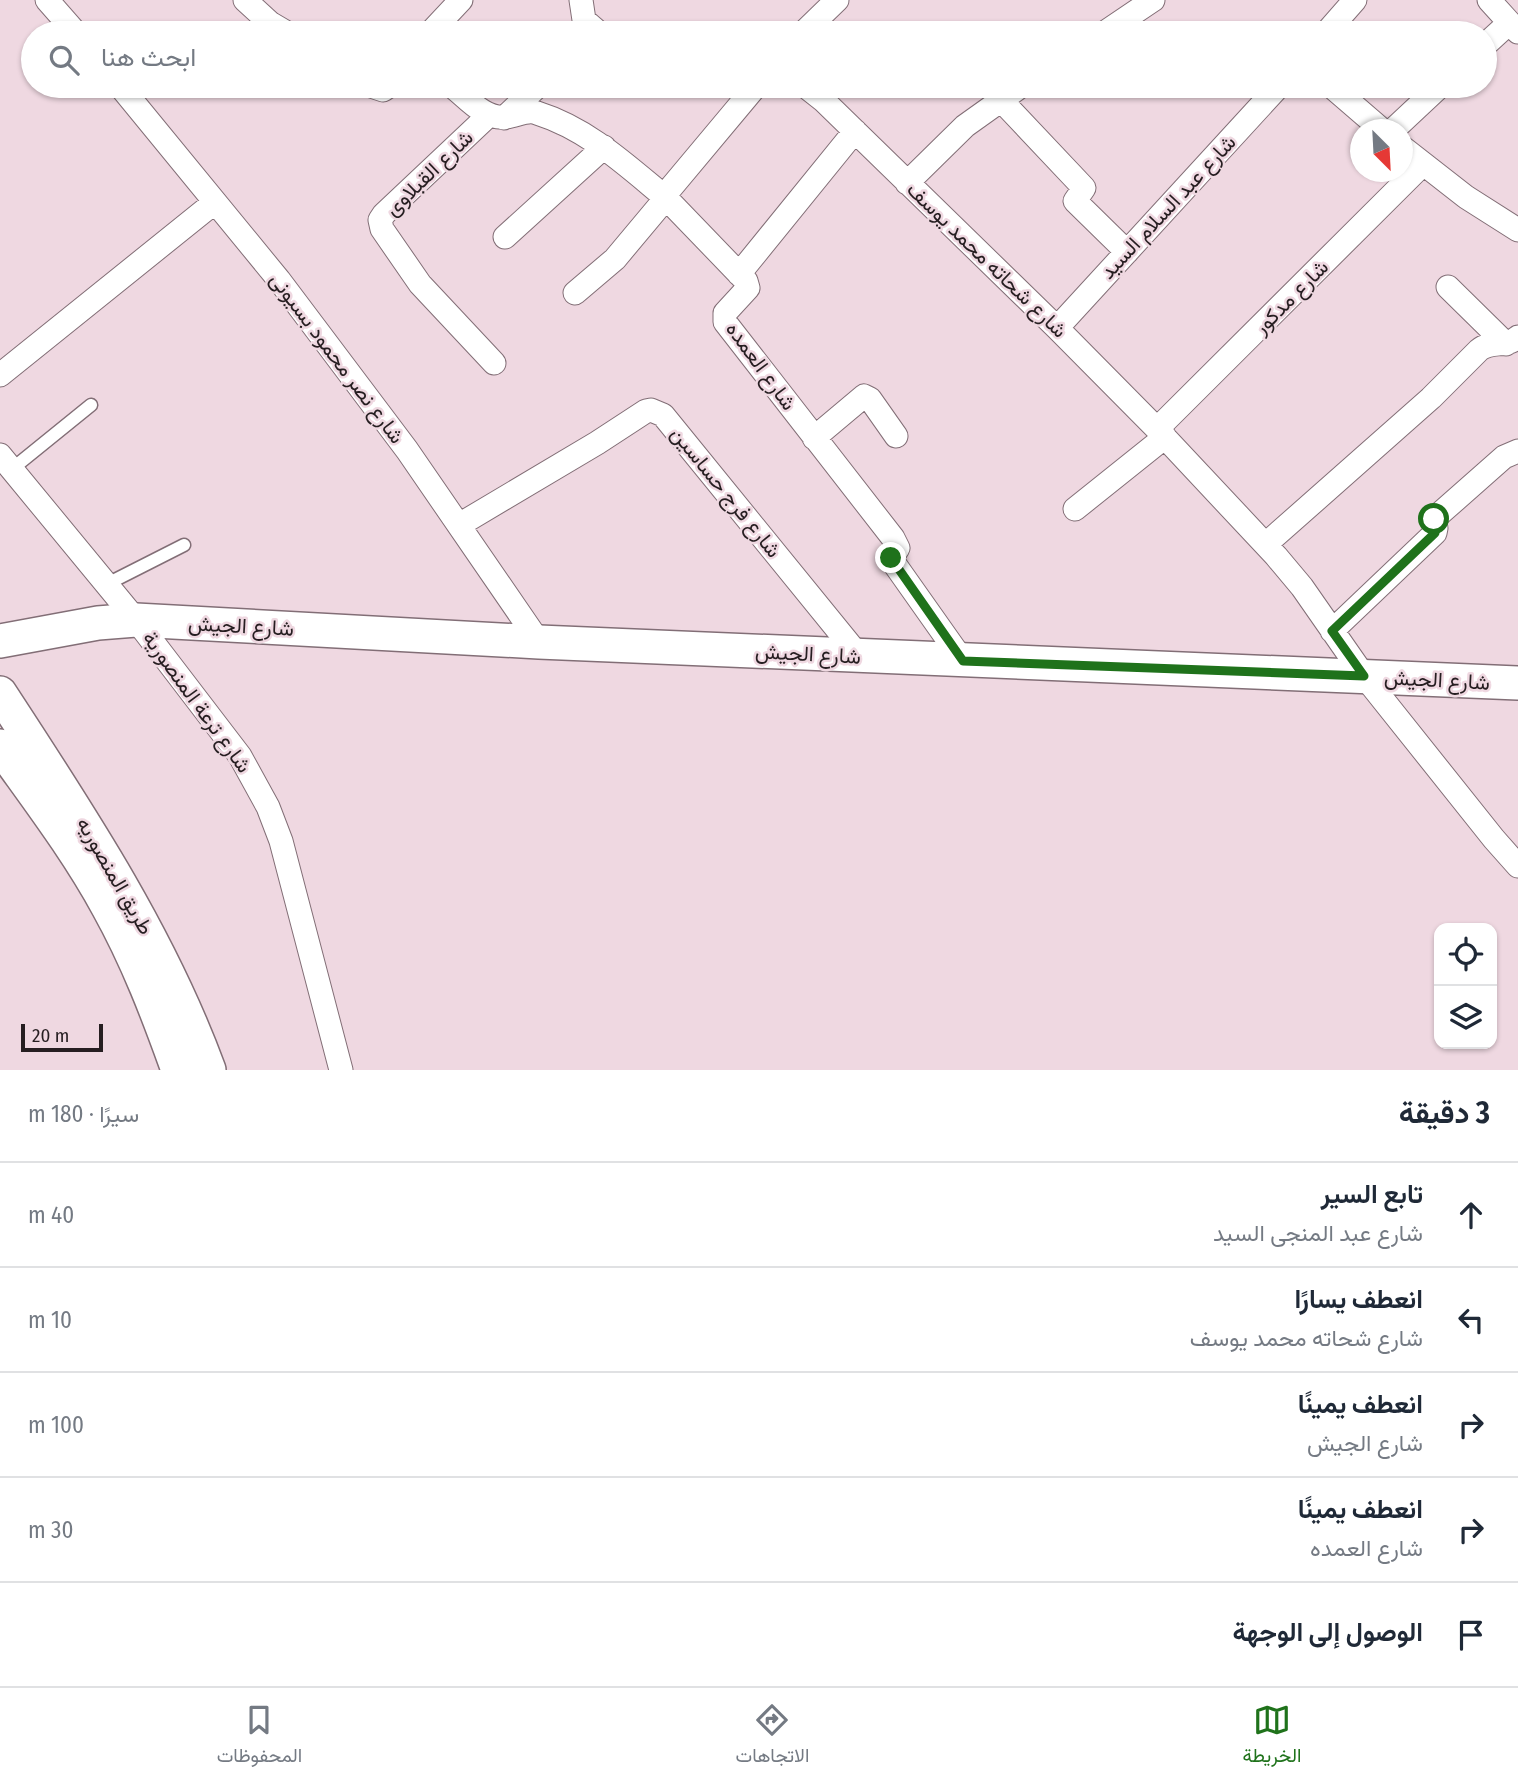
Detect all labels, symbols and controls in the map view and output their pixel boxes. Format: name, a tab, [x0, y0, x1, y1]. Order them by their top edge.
search box	[21, 21, 1497, 98]
icon: search	[45, 41, 83, 79]
text: ابحث هنا	[101, 42, 196, 73]
north arrow	[1350, 119, 1413, 182]
street label: شارع القبلاوى	[379, 125, 479, 222]
street label: شارع عبد السلام السيد	[1094, 130, 1242, 285]
street label: شارع شحاته محمد يوسف	[901, 177, 1073, 344]
street label: شارع مدكور	[1247, 254, 1335, 341]
street label: شارع نصر محمود بسيونى	[263, 267, 410, 449]
street label: شارع العمده	[719, 317, 802, 416]
street label: شارع فرج حساسين	[664, 421, 787, 563]
route start	[1418, 503, 1449, 534]
route end	[875, 542, 906, 573]
street label: شارع الجيش	[187, 610, 295, 643]
street label: شارع ترعة المنصورية	[136, 626, 257, 779]
street label: شارع الجيش	[754, 638, 862, 671]
street label: شارع الجيش	[1383, 664, 1491, 697]
street label: طريق المنصوريه	[71, 813, 159, 939]
map controls	[1434, 923, 1497, 1049]
button: locate	[1434, 923, 1497, 986]
button: layers	[1434, 986, 1497, 1049]
scale bar	[21, 1021, 103, 1053]
text: 20 m	[32, 1024, 69, 1047]
text: 3 دقيقة	[1399, 1095, 1490, 1131]
text: سيرًا · 180 m	[28, 1100, 139, 1128]
text: تابع السير	[1321, 1179, 1423, 1210]
icon: ahead	[1452, 1196, 1490, 1234]
text: 40 m	[28, 1201, 74, 1229]
text: شارع عبد المنجى السيد	[1213, 1219, 1423, 1247]
text: انعطف يسارًا	[1295, 1284, 1423, 1315]
icon: left	[1452, 1301, 1490, 1339]
text: 10 m	[28, 1306, 72, 1334]
text: شارع شحاته محمد يوسف	[1190, 1324, 1423, 1352]
text: انعطف يمينًا	[1298, 1389, 1423, 1420]
icon: right	[1452, 1406, 1490, 1444]
text: 100 m	[28, 1411, 84, 1439]
text: شارع الجيش	[1307, 1429, 1423, 1457]
text: انعطف يمينًا	[1298, 1494, 1423, 1525]
icon: right	[1452, 1511, 1490, 1549]
text: 30 m	[28, 1516, 73, 1544]
text: شارع العمده	[1310, 1534, 1423, 1562]
icon: arrive	[1452, 1616, 1490, 1654]
text: الوصول إلى الوجهة	[1232, 1617, 1423, 1648]
tab: المحفوظات	[217, 1701, 302, 1772]
tab: الاتجاهات	[736, 1701, 809, 1772]
tab: الخريطة	[1243, 1701, 1301, 1772]

